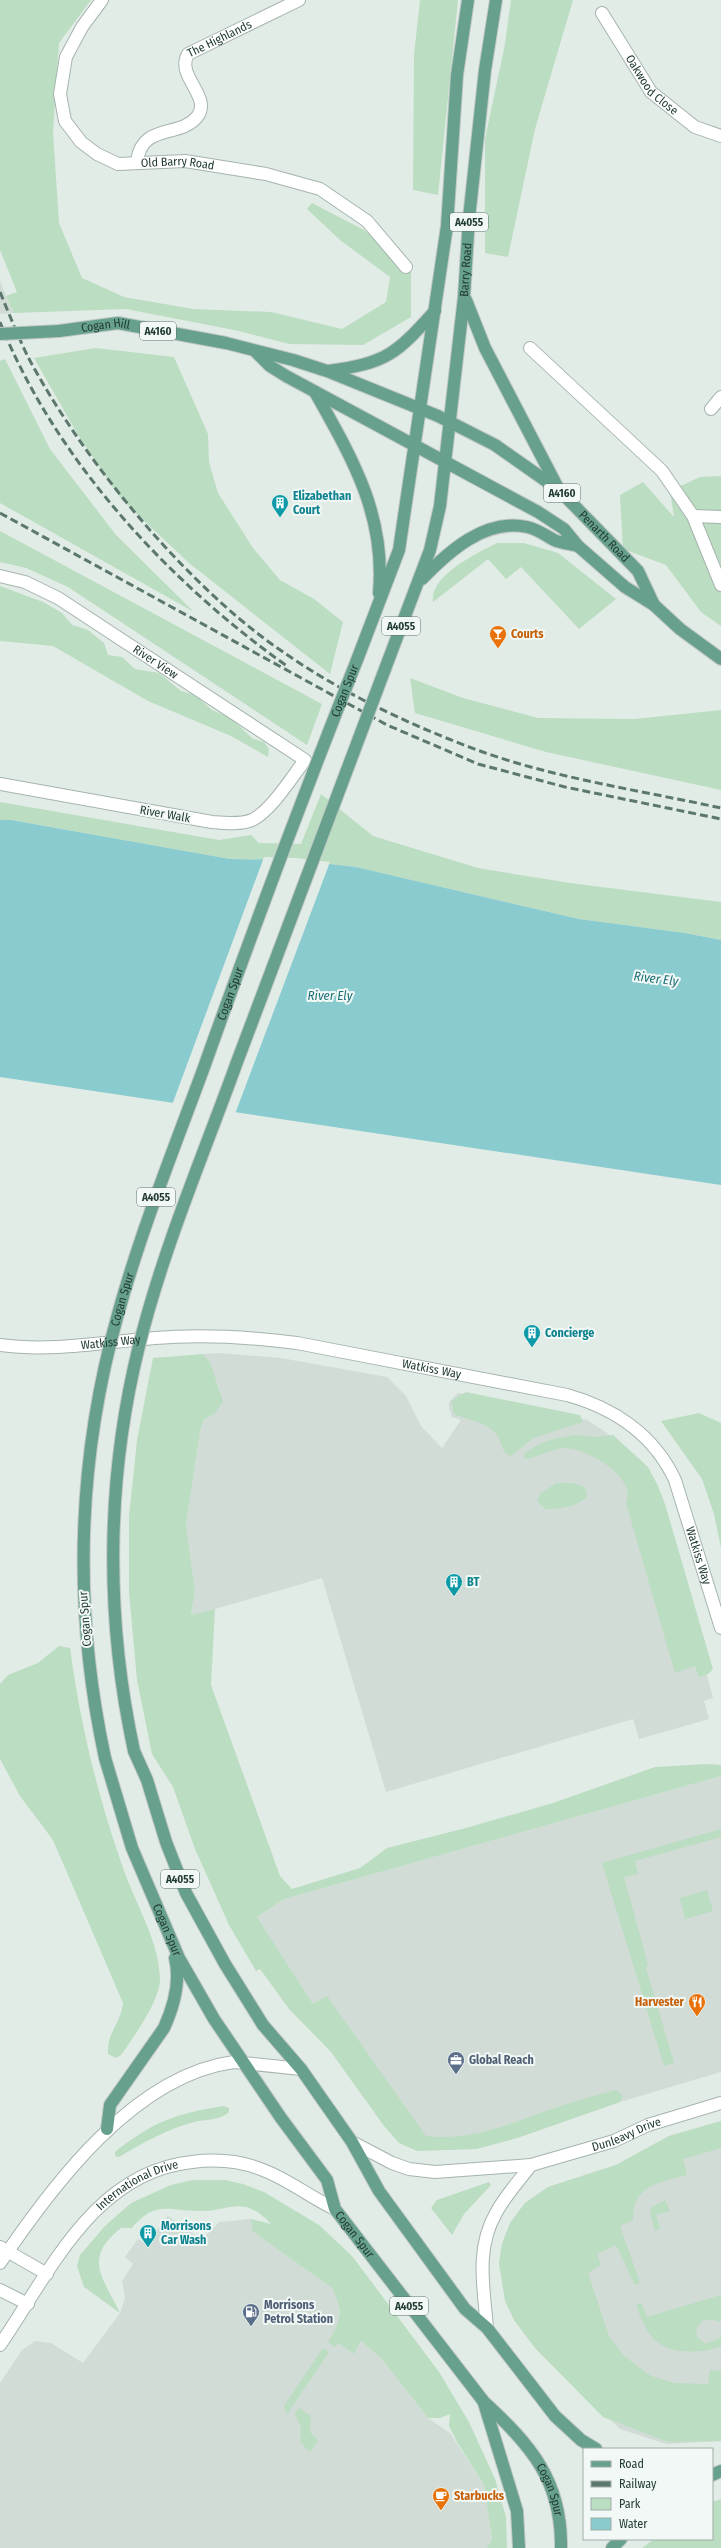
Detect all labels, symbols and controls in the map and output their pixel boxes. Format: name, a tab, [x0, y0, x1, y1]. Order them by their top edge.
street label: The Highlands	[185, 17, 254, 60]
street label: Oakwood Close	[623, 52, 681, 118]
street label: Old Barry Road	[141, 154, 215, 173]
road number: A4055	[450, 213, 488, 231]
street label: Barry Road	[457, 242, 474, 297]
street label: Cogan Hill	[80, 316, 131, 335]
road number: A4160	[140, 322, 176, 340]
road number: A4160	[544, 484, 580, 502]
place label: Elizabethan Court	[293, 489, 351, 517]
building icon: Elizabethan Court	[270, 493, 290, 518]
street label: Penarth Road	[576, 508, 632, 565]
road number: A4055	[382, 617, 420, 635]
bar icon: Courts	[488, 624, 508, 649]
place label: Courts	[511, 627, 544, 641]
street label: River View	[130, 642, 181, 682]
street label: Cogan Spur	[328, 662, 362, 719]
street label: River Walk	[139, 803, 192, 825]
street label: Cogan Spur	[214, 965, 247, 1022]
water label: River Ely	[633, 968, 680, 989]
water label: River Ely	[308, 988, 354, 1003]
road number: A4055	[137, 1188, 175, 1206]
street label: Cogan Spur	[108, 1270, 137, 1328]
building icon: Concierge	[522, 1323, 542, 1348]
place label: Concierge	[545, 1326, 594, 1340]
street label: Watkiss Way	[80, 1332, 142, 1352]
street label: Watkiss Way	[401, 1356, 463, 1382]
street label: Watkiss Way	[683, 1525, 714, 1587]
building icon: BT	[444, 1572, 464, 1597]
place label: BT	[467, 1575, 479, 1589]
street label: Cogan Spur	[76, 1590, 94, 1647]
road number: A4055	[161, 1870, 199, 1888]
street label: Cogan Spur	[150, 1902, 185, 1959]
restaurant icon: Harvester	[687, 1992, 707, 2017]
place label: Harvester	[635, 1995, 685, 2009]
office icon: Global Reach	[446, 2050, 466, 2075]
place label: Global Reach	[469, 2053, 534, 2067]
street label: Dunleavy Drive	[590, 2115, 663, 2154]
street label: International Drive	[93, 2157, 180, 2213]
street label: Cogan Spur	[332, 2208, 378, 2261]
place label: Morrisons Car Wash	[161, 2219, 212, 2247]
building icon: Morrisons Car Wash	[138, 2223, 158, 2248]
road number: A4055	[390, 2297, 428, 2315]
place label: Morrisons Petrol Station	[264, 2298, 333, 2326]
fuel station icon: Morrisons Petrol Station	[241, 2302, 261, 2327]
legend	[583, 2448, 713, 2540]
text: Road	[619, 2457, 644, 2471]
street label: Cogan Spur	[533, 2461, 566, 2518]
text: Railway	[619, 2477, 657, 2491]
cafe icon: Starbucks	[431, 2486, 451, 2511]
place label: Starbucks	[454, 2489, 505, 2503]
text: Park	[619, 2497, 641, 2511]
text: Water	[619, 2517, 648, 2531]

